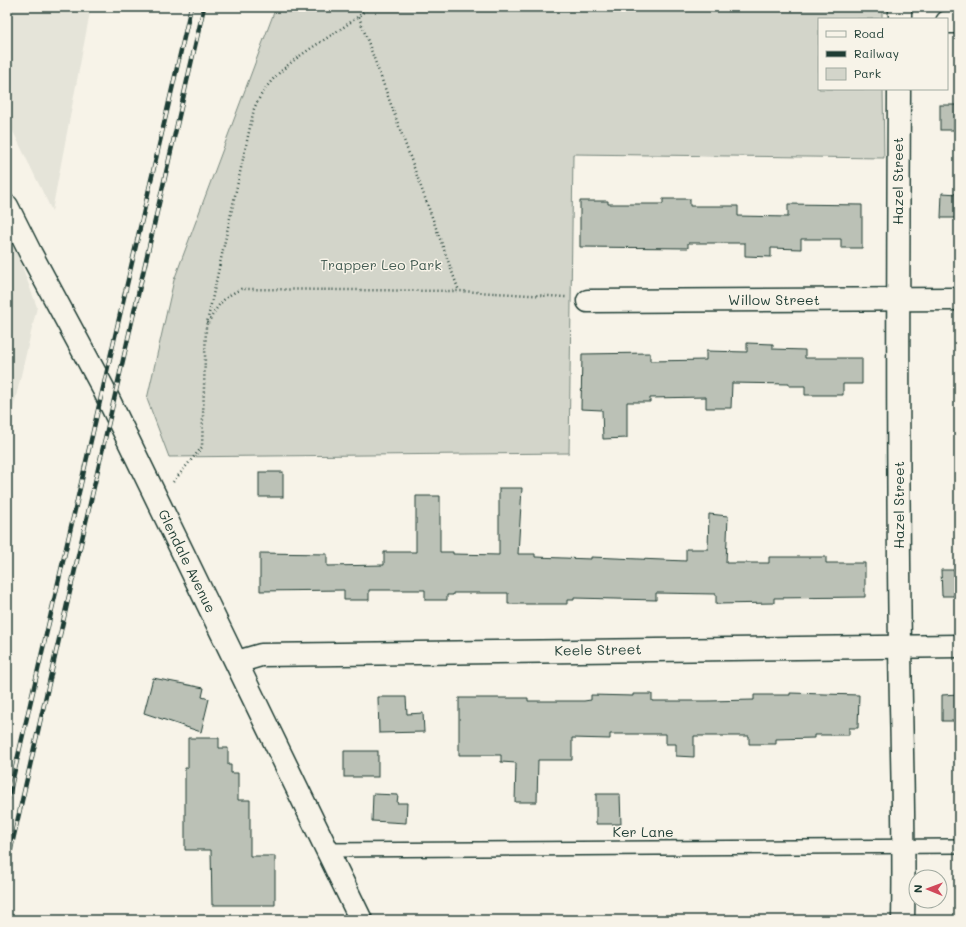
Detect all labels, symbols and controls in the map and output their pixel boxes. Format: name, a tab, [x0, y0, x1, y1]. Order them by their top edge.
legend	[818, 18, 948, 90]
text: Road	[854, 25, 884, 41]
text: Railway	[854, 45, 899, 61]
text: Park	[854, 65, 881, 81]
street label: Hazel Street	[888, 137, 907, 225]
park label: Trapper Leo Park	[320, 255, 442, 274]
street label: Willow Street	[728, 290, 820, 309]
street label: Hazel Street	[889, 461, 908, 549]
street label: Glendale Avenue	[154, 506, 221, 616]
street label: Keele Street	[554, 639, 642, 660]
street label: Ker Lane	[612, 822, 674, 841]
north arrow	[908, 869, 948, 909]
text: N	[910, 885, 925, 893]

